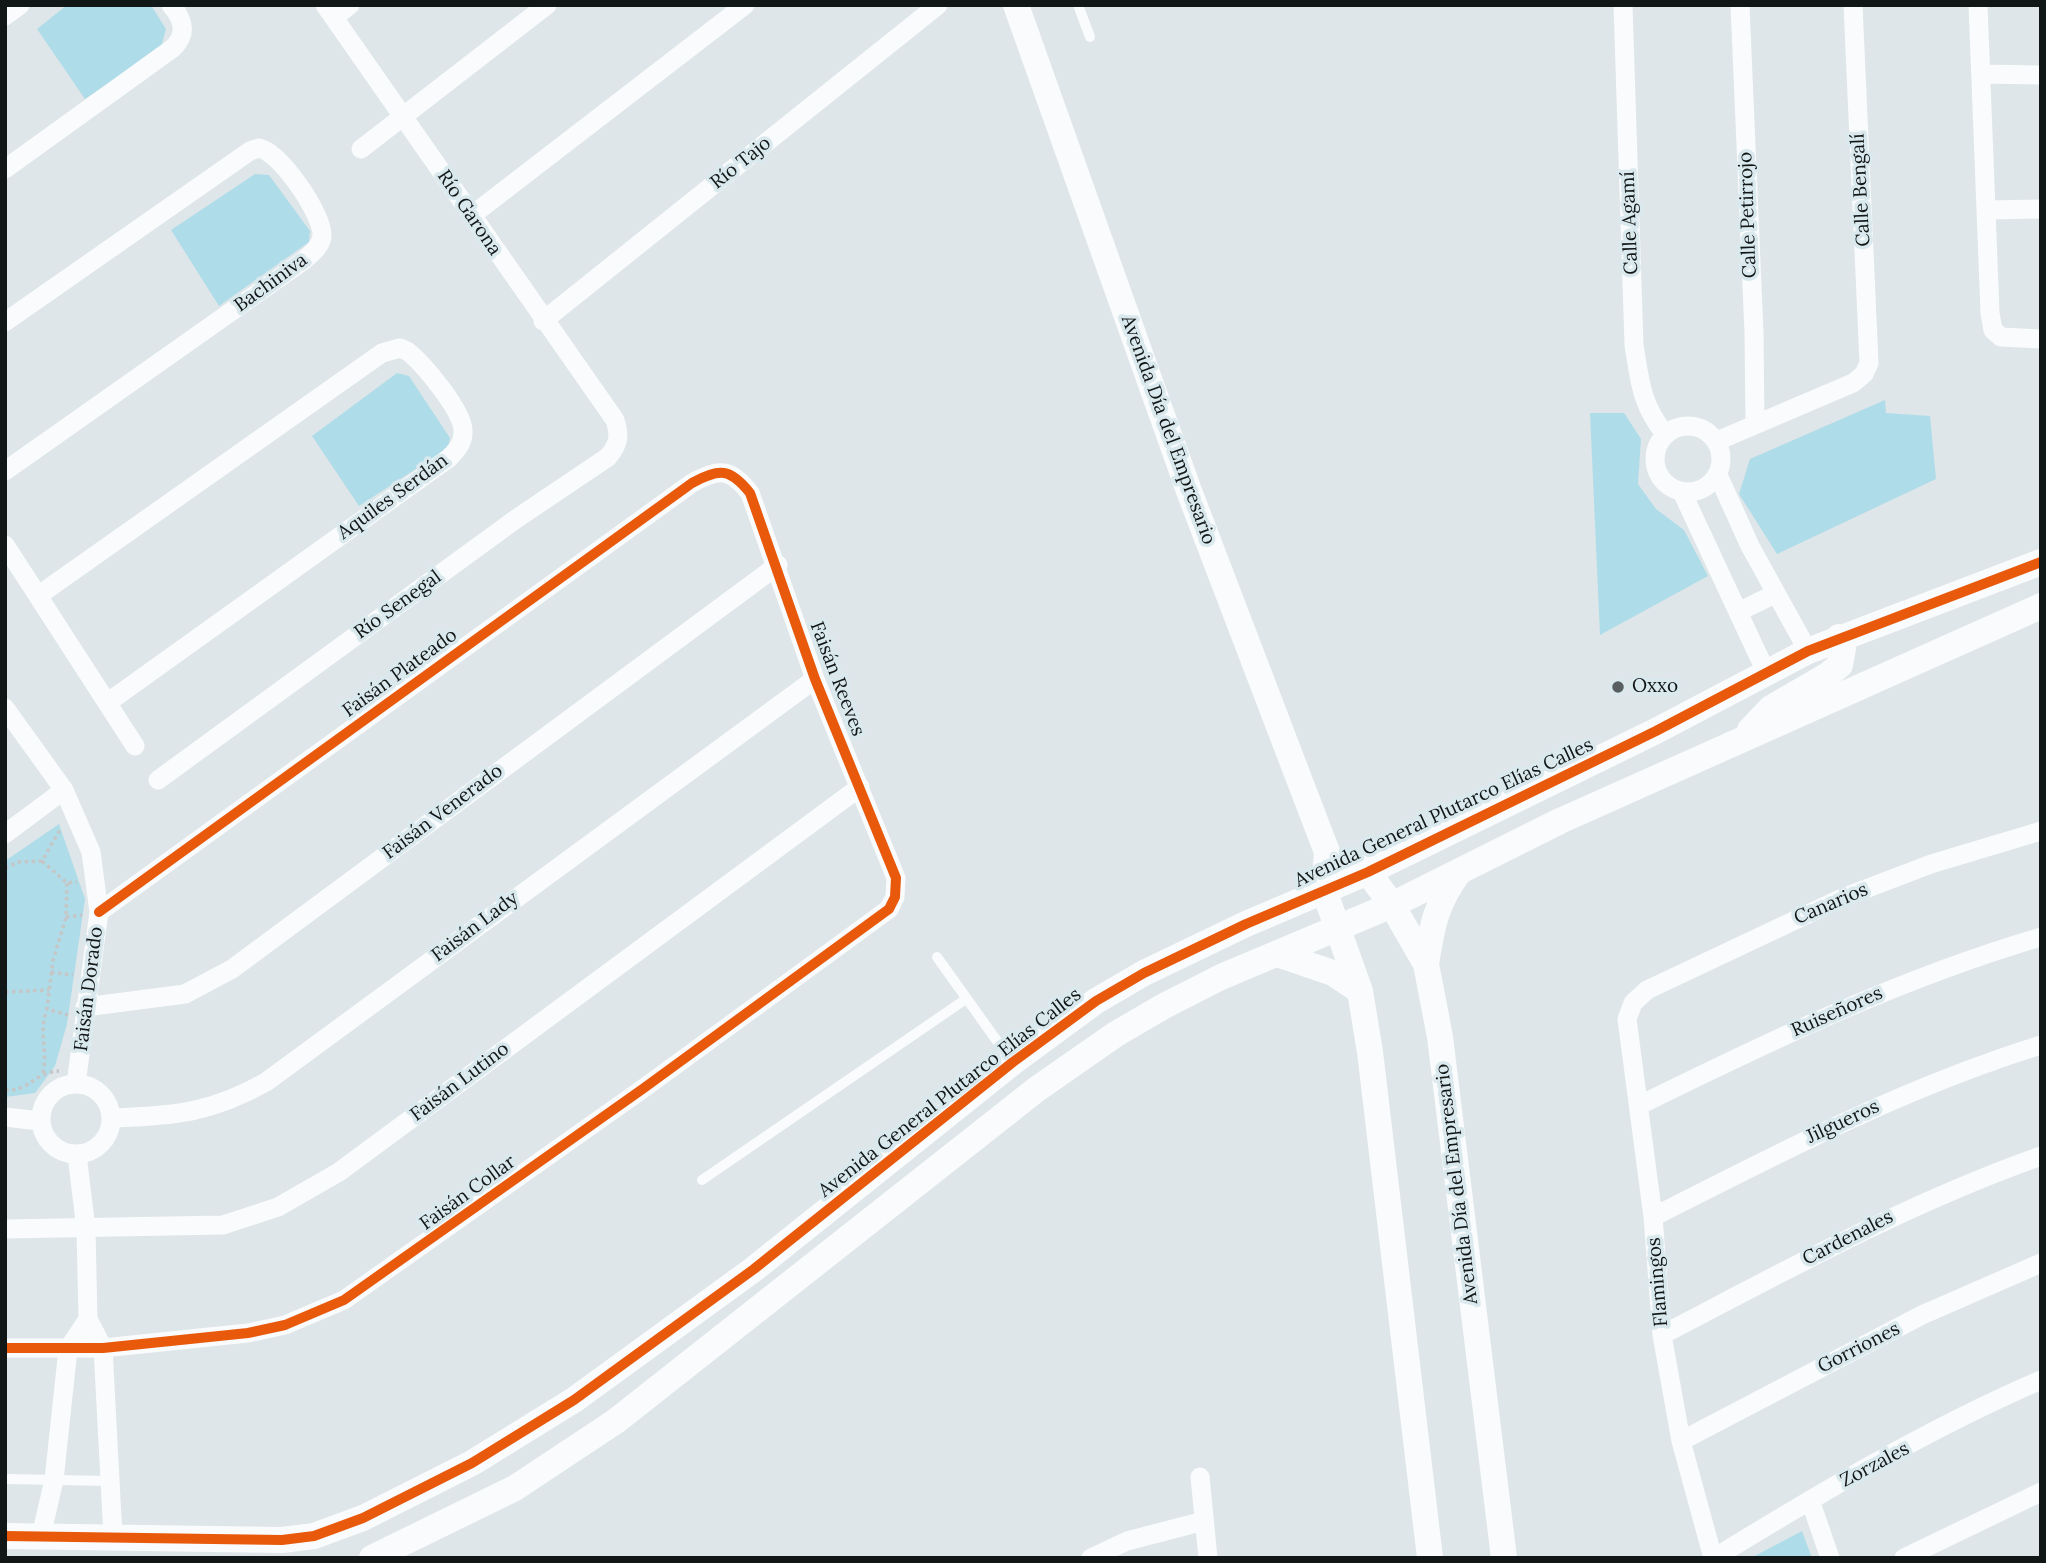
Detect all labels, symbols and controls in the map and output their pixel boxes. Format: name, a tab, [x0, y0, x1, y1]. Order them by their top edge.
street label: Río Tajo	[706, 132, 776, 194]
street label: Calle Bengalí	[1847, 133, 1875, 247]
street label: Calle Petirrojo	[1734, 151, 1762, 279]
street label: Río Garona	[432, 166, 506, 260]
street label: Calle Agamí	[1617, 171, 1643, 275]
street label: Bachiniva	[230, 249, 312, 317]
street label: Avenida Día del Empresario	[1116, 312, 1220, 548]
street label: Aquiles Serdán	[333, 449, 453, 545]
street label: Río Senegal	[350, 566, 446, 644]
street label: Faisán Reeves	[805, 619, 869, 739]
street label: Faisán Plateado	[338, 624, 462, 722]
place label: Oxxo	[1632, 676, 1678, 698]
marker: Oxxo	[1610, 679, 1626, 695]
street label: Avenida General Plutarco Elías Calles	[1291, 734, 1597, 892]
street label: Faisán Venerado	[379, 760, 507, 864]
street label: Canarios	[1791, 878, 1871, 930]
street label: Faisán Lady	[427, 887, 523, 967]
street label: Faisán Dorado	[70, 925, 108, 1053]
street label: Ruiseñores	[1788, 982, 1886, 1042]
street label: Avenida General Plutarco Elías Calles	[814, 983, 1086, 1203]
street label: Faisán Lutino	[406, 1038, 514, 1126]
street label: Avenida Día del Empresario	[1431, 1062, 1483, 1306]
street label: Jilgueros	[1803, 1095, 1883, 1149]
street label: Faisán Collar	[416, 1151, 520, 1235]
street label: Cardenales	[1799, 1205, 1897, 1271]
street label: Flamingos	[1643, 1236, 1673, 1328]
street label: Gorriones	[1814, 1318, 1904, 1378]
street label: Zorzales	[1837, 1437, 1913, 1493]

